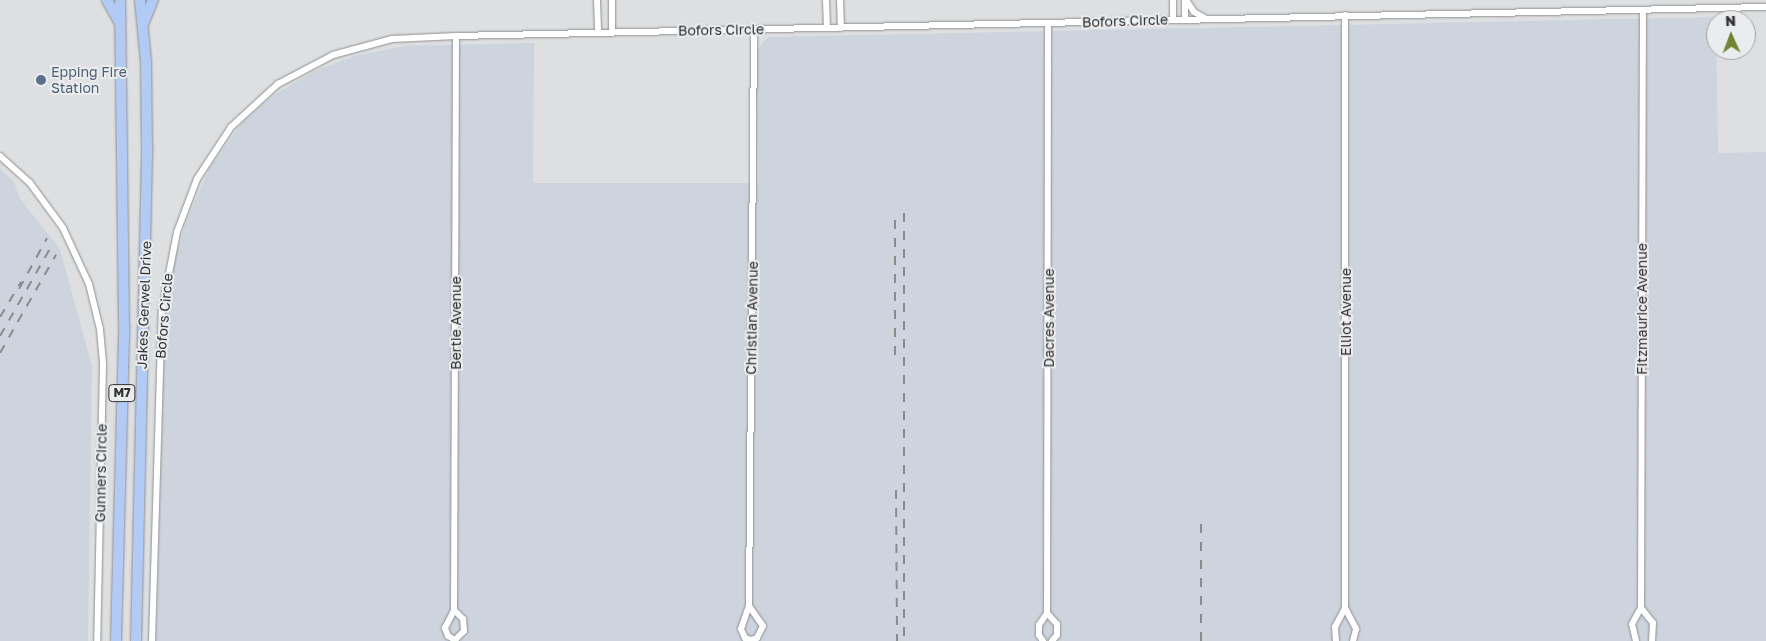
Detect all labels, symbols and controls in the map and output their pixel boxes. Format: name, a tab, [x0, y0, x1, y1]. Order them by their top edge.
north arrow	[1706, 10, 1756, 60]
street label: Bofors Circle	[1082, 11, 1168, 31]
text: N	[1725, 12, 1736, 29]
street label: Bofors Circle	[678, 21, 764, 39]
place label: Epping Fire Station	[51, 64, 127, 96]
marker: Epping Fire Station	[35, 74, 47, 86]
street label: Jakes Gerwel Drive	[133, 241, 155, 369]
street label: Fitzmaurice Avenue	[1634, 243, 1650, 375]
street label: Christian Avenue	[743, 261, 761, 375]
street label: Dacres Avenue	[1041, 268, 1057, 368]
street label: Elliot Avenue	[1338, 268, 1354, 356]
street label: Bofors Circle	[152, 272, 176, 360]
street label: Bertie Avenue	[448, 276, 464, 370]
road number: M7	[108, 383, 136, 402]
street label: Gunners Circle	[92, 423, 110, 523]

